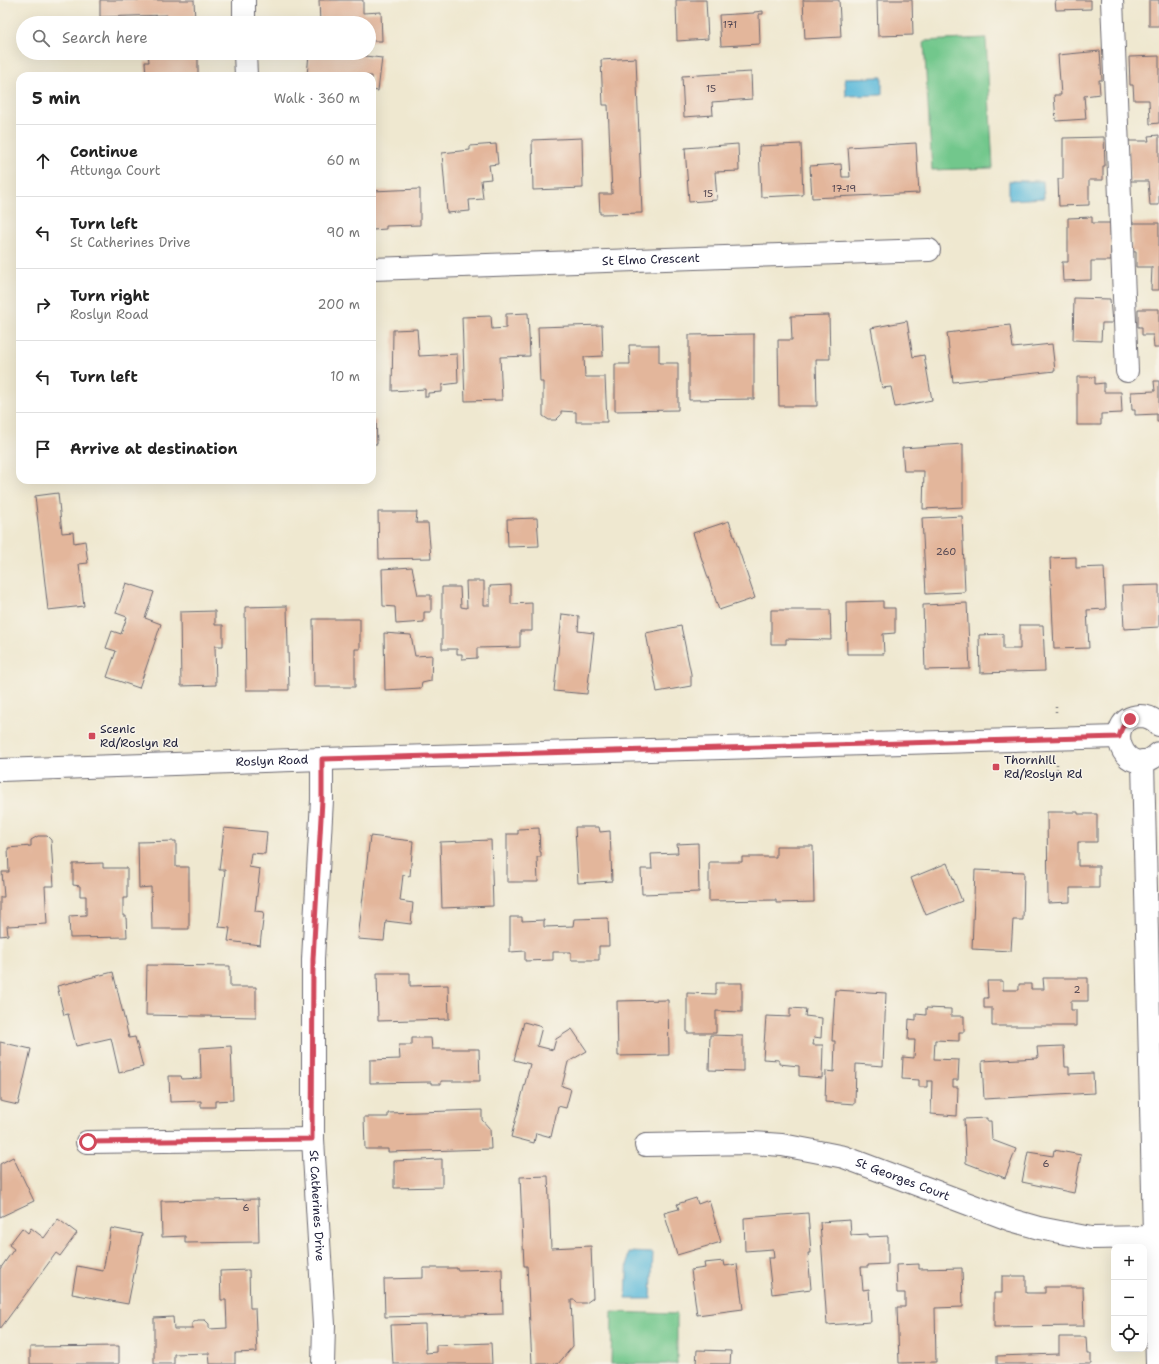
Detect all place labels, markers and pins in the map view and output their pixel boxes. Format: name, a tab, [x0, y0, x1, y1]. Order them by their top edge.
place label: Scenic Rd/Roslyn Rd	[100, 721, 179, 751]
marker: Scenic Rd/Roslyn Rd	[87, 731, 97, 741]
place label: Thornhill Rd/Roslyn Rd	[1004, 752, 1083, 782]
marker: Thornhill Rd/Roslyn Rd	[991, 762, 1001, 772]

